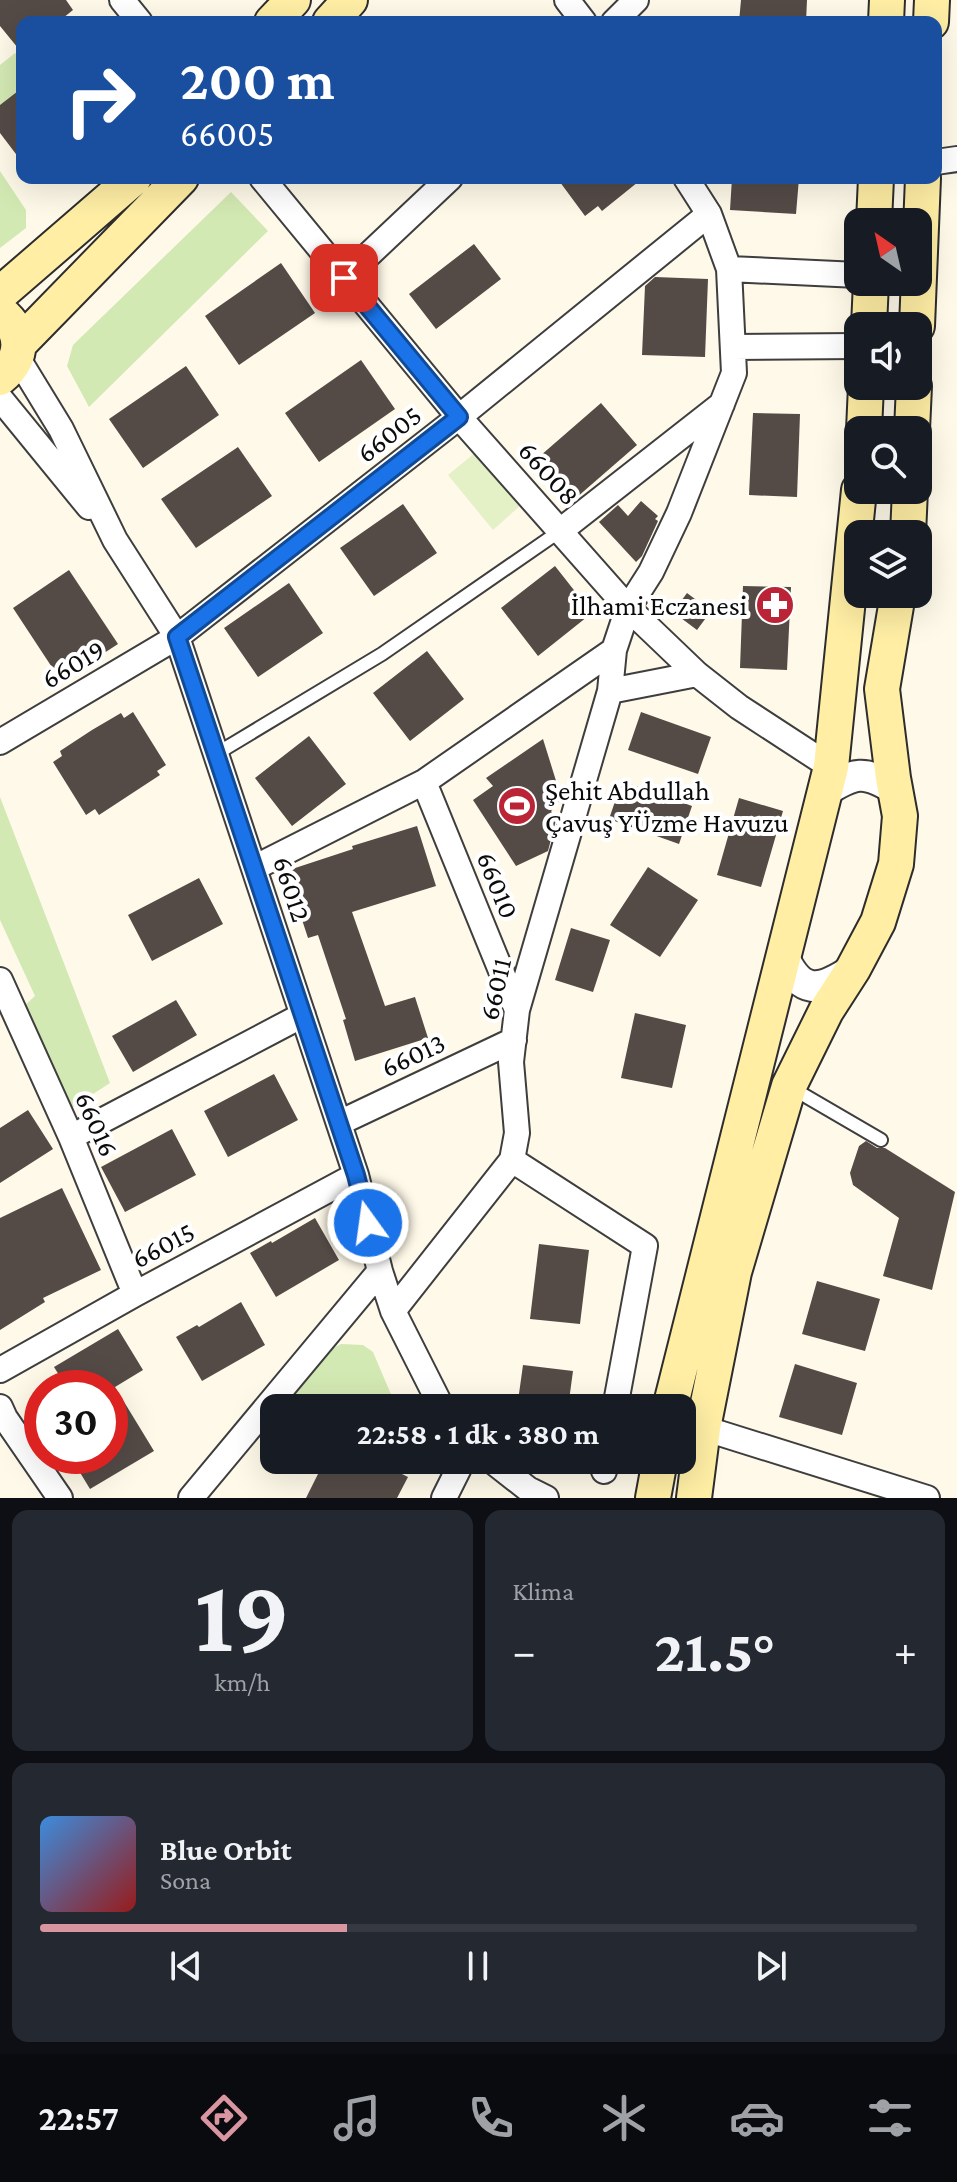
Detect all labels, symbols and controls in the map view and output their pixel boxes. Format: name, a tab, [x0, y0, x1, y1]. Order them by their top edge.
icon: right	[48, 48, 152, 152]
text: 200 m	[180, 49, 335, 111]
text: 66005	[180, 114, 274, 154]
north arrow	[844, 208, 932, 296]
map controls	[844, 208, 932, 608]
pin	[310, 244, 378, 312]
icon: arrive	[322, 256, 366, 300]
button: sound	[844, 312, 932, 400]
street label: 66005	[351, 399, 427, 469]
button: search	[844, 416, 932, 504]
street label: 66008	[512, 435, 586, 511]
button: layers	[844, 520, 932, 608]
pharmacy icon: İlhami Eczanesi	[754, 584, 796, 626]
place label: İlhami Eczanesi	[571, 590, 747, 621]
street label: 66019	[36, 633, 110, 695]
place label: Şehit Abdullah Çavuş YÜzme Havuzu	[545, 775, 789, 838]
sports icon: Şehit Abdullah Çavuş YÜzme Havuzu	[496, 785, 538, 827]
street label: 66010	[471, 847, 525, 923]
street label: 66012	[267, 852, 317, 926]
street label: 66011	[473, 955, 517, 1023]
street label: 66013	[376, 1027, 450, 1083]
street label: 66016	[69, 1087, 125, 1161]
position arrow	[326, 1181, 410, 1265]
street label: 66015	[126, 1216, 200, 1274]
speed limit sign: 30	[24, 1370, 128, 1474]
text: 22:58 · 1 dk · 380 m	[357, 1417, 599, 1450]
text: 19	[194, 1558, 290, 1673]
text: Klima	[513, 1577, 574, 1606]
text: 21.5°	[654, 1617, 775, 1684]
text: −	[513, 1627, 536, 1675]
text: +	[894, 1627, 917, 1675]
text: km/h	[214, 1668, 270, 1697]
text: Blue Orbit	[160, 1833, 291, 1866]
text: Sona	[160, 1866, 211, 1895]
icon: previous	[164, 1944, 208, 1988]
icon: pause	[456, 1944, 500, 1988]
icon: next	[749, 1944, 793, 1988]
icon: directions	[196, 2090, 252, 2146]
icon: music	[329, 2090, 385, 2146]
icon: phone	[463, 2090, 519, 2146]
icon: climate	[596, 2090, 652, 2146]
icon: car	[729, 2090, 785, 2146]
icon: filters	[862, 2090, 918, 2146]
text: 22:57	[39, 2098, 119, 2138]

